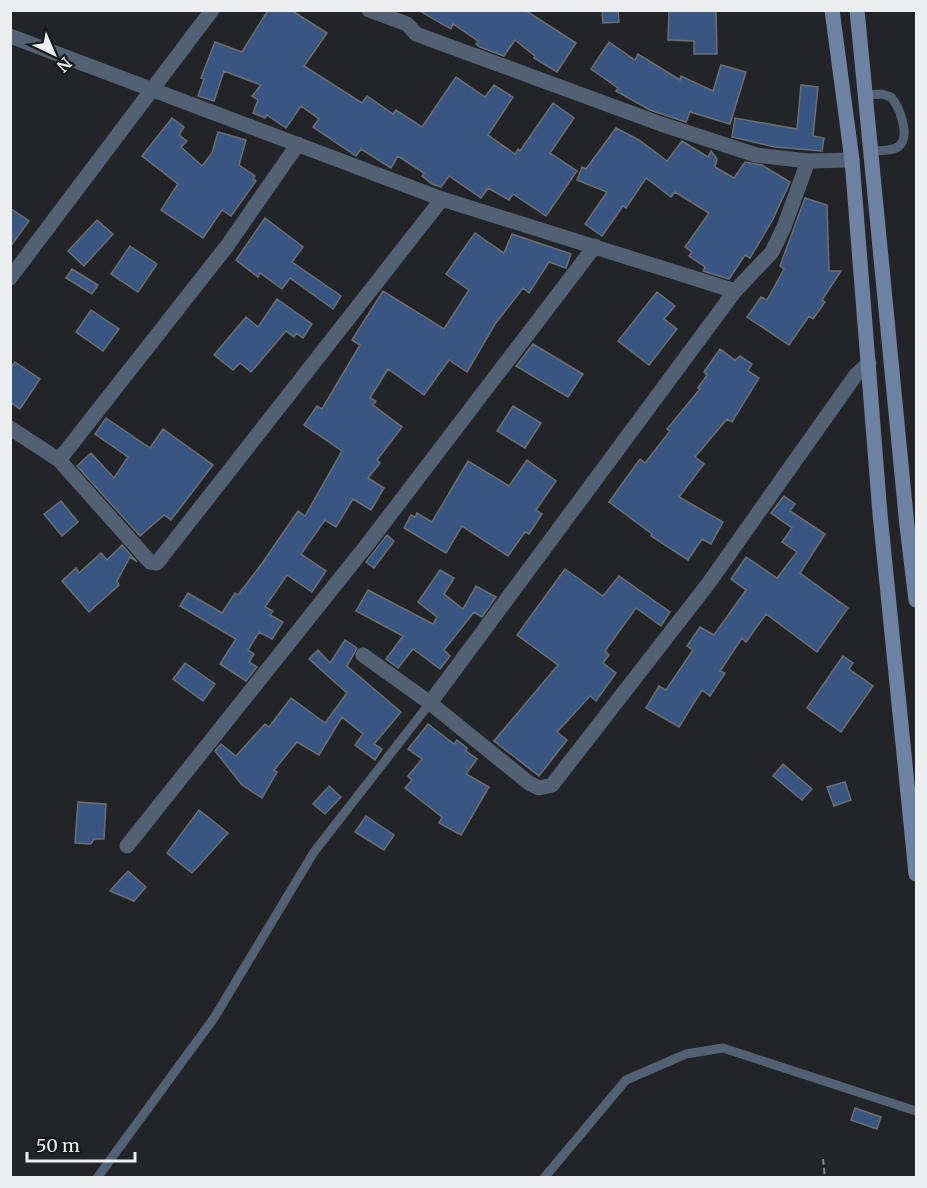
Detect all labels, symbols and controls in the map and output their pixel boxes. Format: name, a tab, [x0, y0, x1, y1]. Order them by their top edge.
north arrow	[24, 24, 84, 84]
text: N	[53, 53, 76, 77]
scale bar	[27, 1125, 135, 1163]
text: 50 m	[36, 1134, 80, 1157]

